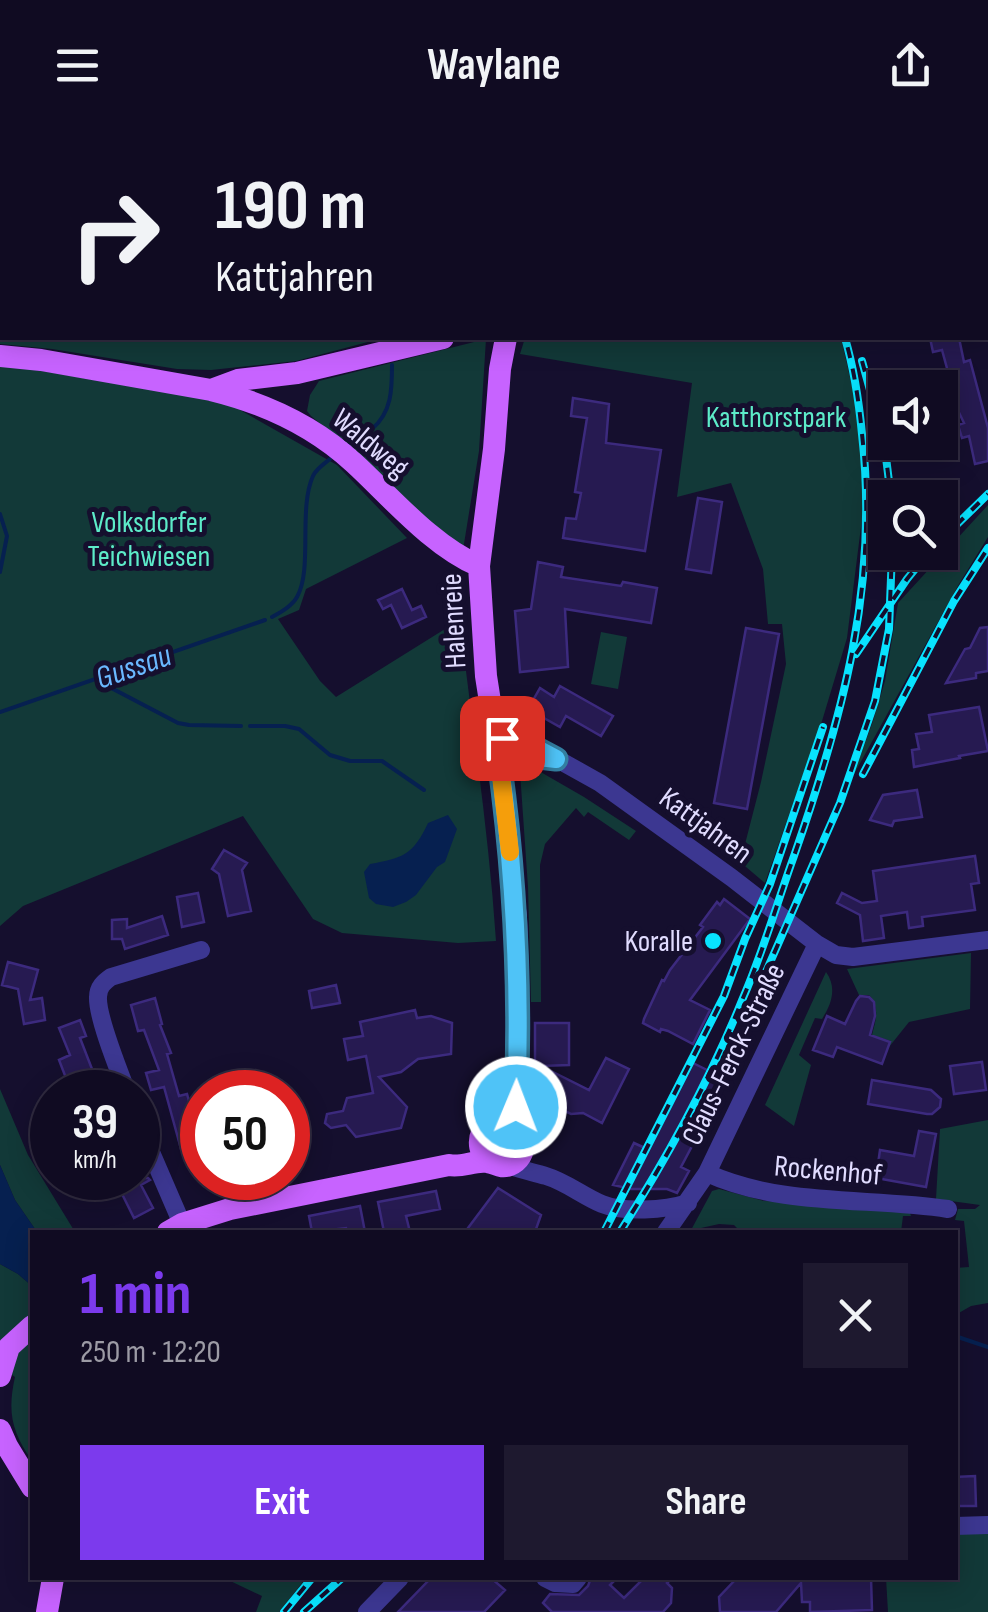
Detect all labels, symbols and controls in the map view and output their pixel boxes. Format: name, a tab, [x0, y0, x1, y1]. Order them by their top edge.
icon: menu	[50, 38, 105, 93]
text: Waylane	[427, 38, 561, 93]
icon: share	[883, 38, 938, 93]
text: 190 m	[215, 165, 366, 249]
icon: right	[50, 170, 180, 300]
text: Kattjahren	[215, 250, 374, 305]
map controls	[868, 370, 958, 570]
button: sound	[868, 370, 958, 460]
park label: Katthorstpark	[706, 400, 847, 436]
street label: Waldweg	[325, 401, 416, 486]
button: search	[868, 480, 958, 570]
park label: Volksdorfer Teichwiesen	[88, 505, 210, 575]
street label: Halenreie	[434, 573, 474, 669]
water label: Gussau	[91, 636, 176, 698]
pin	[460, 696, 545, 781]
icon: arrive	[475, 711, 530, 766]
street label: Kattjahren	[652, 780, 759, 872]
place label: Koralle	[625, 924, 693, 960]
marker: Koralle	[702, 930, 724, 952]
street label: Claus-Ferck-Straße	[674, 958, 793, 1151]
position arrow	[464, 1055, 568, 1159]
speed limit sign: 50	[180, 1070, 310, 1200]
text: 39	[72, 1093, 118, 1153]
text: km/h	[73, 1145, 117, 1176]
street label: Rockenhof	[773, 1148, 883, 1194]
text: 1 min	[80, 1259, 192, 1331]
button: close	[803, 1263, 908, 1368]
text: 250 m · 12:20	[80, 1333, 221, 1372]
button: Exit	[80, 1445, 484, 1560]
button: Share	[504, 1445, 908, 1560]

